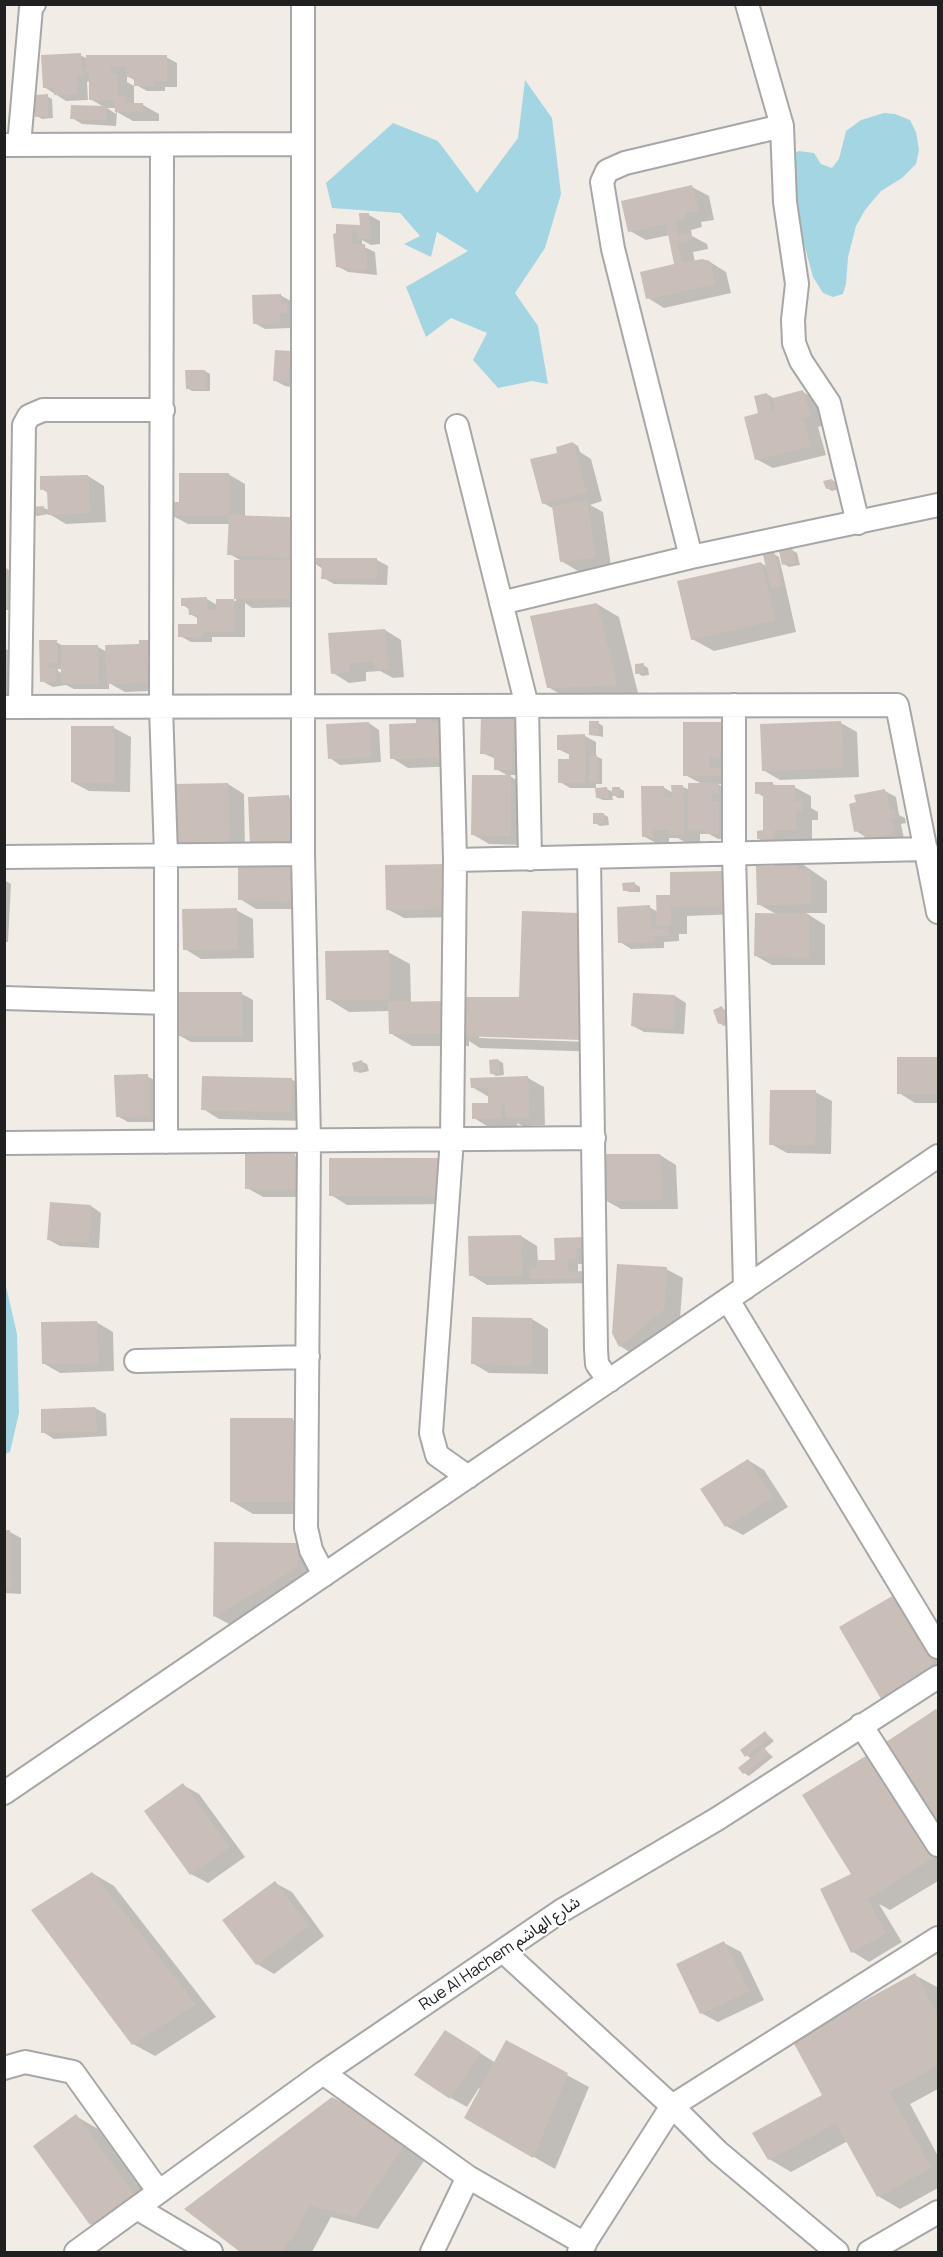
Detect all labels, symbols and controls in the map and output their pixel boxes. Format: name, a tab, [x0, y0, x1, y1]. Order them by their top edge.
street label: Rue Al Hachem شارع الهاشم	[416, 1893, 584, 2015]

